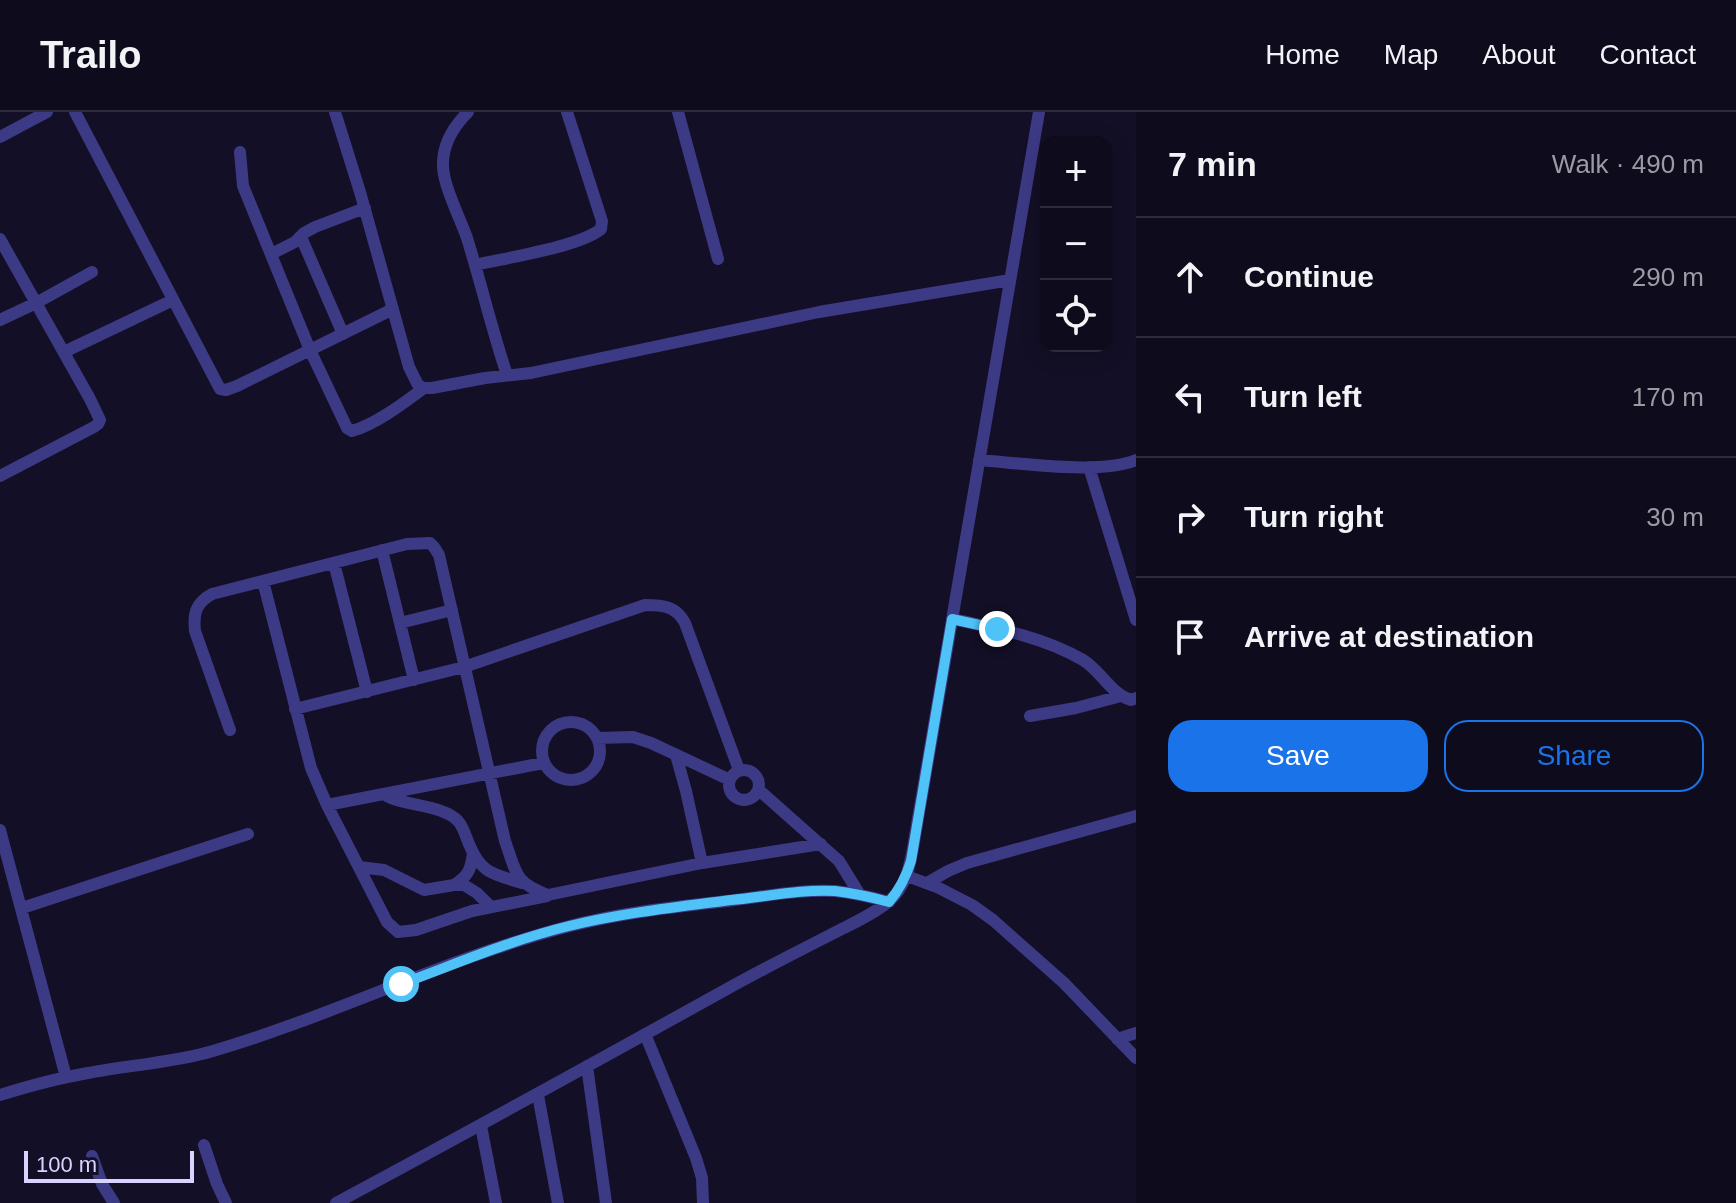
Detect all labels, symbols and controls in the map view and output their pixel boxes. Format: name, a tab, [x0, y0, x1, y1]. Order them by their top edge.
text: Trailo	[40, 34, 141, 76]
text: Home	[1265, 39, 1340, 70]
text: Map	[1384, 39, 1438, 70]
text: About	[1482, 39, 1556, 70]
text: Contact	[1600, 39, 1696, 70]
map controls	[1040, 136, 1112, 352]
button: +	[1040, 136, 1112, 208]
text: 7 min	[1168, 145, 1257, 183]
text: Walk · 490 m	[1552, 149, 1704, 179]
button: −	[1040, 208, 1112, 280]
icon: ahead	[1168, 255, 1212, 299]
text: Continue	[1244, 260, 1374, 293]
text: 290 m	[1632, 262, 1704, 292]
button: locate	[1040, 280, 1112, 352]
icon: left	[1168, 375, 1212, 419]
text: Turn left	[1244, 380, 1362, 413]
text: 170 m	[1632, 382, 1704, 412]
icon: right	[1168, 495, 1212, 539]
text: Turn right	[1244, 500, 1383, 533]
text: 30 m	[1646, 502, 1704, 532]
route end	[979, 611, 1015, 647]
icon: arrive	[1168, 615, 1212, 659]
text: Arrive at destination	[1244, 620, 1534, 653]
button: Save	[1168, 720, 1428, 792]
button: Share	[1444, 720, 1704, 792]
route start	[383, 966, 419, 1002]
scale bar	[24, 1147, 194, 1183]
text: 100 m	[36, 1152, 97, 1177]

